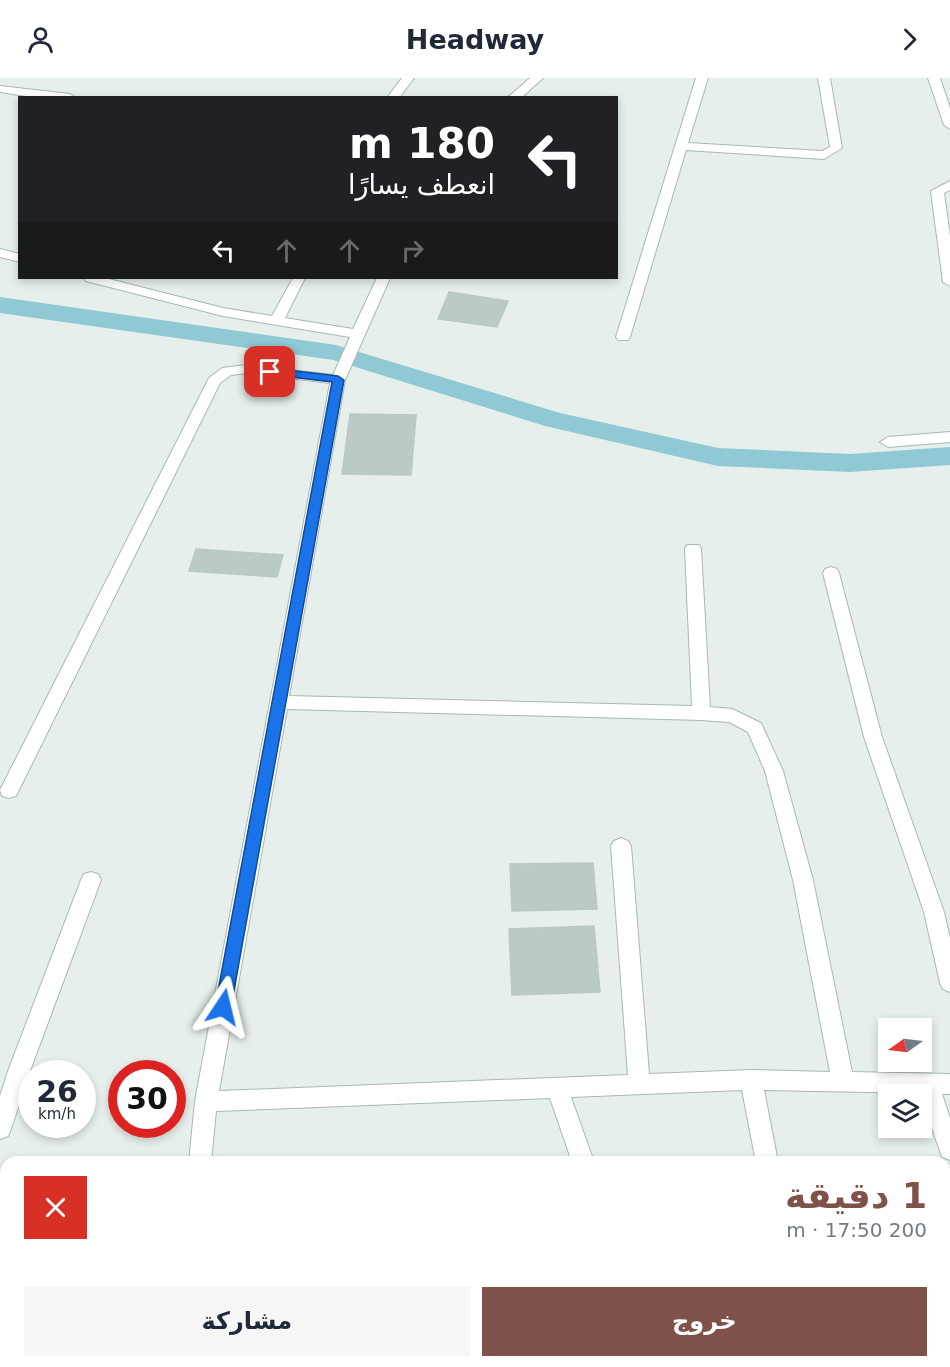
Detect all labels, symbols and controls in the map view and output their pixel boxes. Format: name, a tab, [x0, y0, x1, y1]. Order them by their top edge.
icon: person	[24, 23, 57, 56]
icon: forward	[893, 23, 926, 56]
text: Headway	[406, 24, 544, 55]
text: 180 m	[349, 119, 495, 168]
icon: left	[516, 120, 594, 198]
text: انعطف يسارًا	[348, 169, 495, 200]
icon: left	[207, 234, 240, 267]
icon: ahead	[270, 234, 303, 267]
icon: ahead	[333, 234, 366, 267]
icon: right	[396, 234, 429, 267]
pin	[244, 346, 295, 397]
icon: arrive	[253, 355, 286, 388]
position arrow	[191, 975, 255, 1039]
north arrow	[878, 1018, 932, 1072]
map controls	[878, 1018, 932, 1138]
speed limit sign: 30	[108, 1060, 186, 1138]
text: 26	[36, 1074, 78, 1109]
button: layers	[878, 1084, 932, 1138]
text: km/h	[38, 1105, 76, 1123]
text: 1 دقيقة	[785, 1175, 927, 1216]
button: close	[24, 1176, 87, 1239]
text: 200 m · 17:50	[786, 1218, 927, 1242]
button: مشاركة	[24, 1287, 470, 1356]
button: خروج	[482, 1287, 927, 1356]

